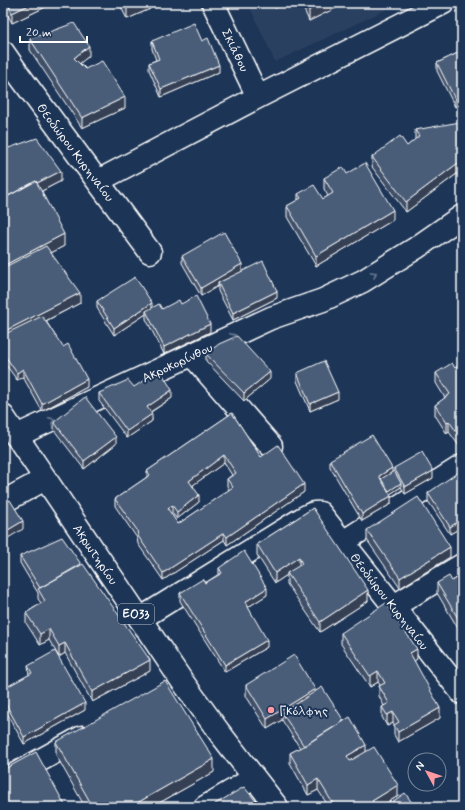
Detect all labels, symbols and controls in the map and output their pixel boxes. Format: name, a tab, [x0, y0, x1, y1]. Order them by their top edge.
scale bar	[20, 18, 87, 44]
text: 20 m	[26, 25, 52, 41]
street label: Σκιάθου	[217, 26, 252, 75]
street label: Θεοδώρου Κυρηναίου	[32, 100, 117, 206]
one-way arrow	[370, 272, 377, 279]
one-way arrow	[229, 333, 236, 341]
street label: Ακροκορίνθου	[139, 339, 216, 387]
one-way arrow	[47, 417, 55, 425]
street label: Ακρωτηρίου	[68, 521, 121, 588]
street label: Θεοδώρου Κυρηναίου	[346, 550, 432, 654]
road number: ΕΟ33	[118, 604, 154, 624]
place label: Γκόλφης	[279, 703, 328, 720]
marker: Γκόλφης	[266, 705, 276, 715]
north arrow	[407, 752, 447, 792]
text: N	[412, 759, 428, 774]

